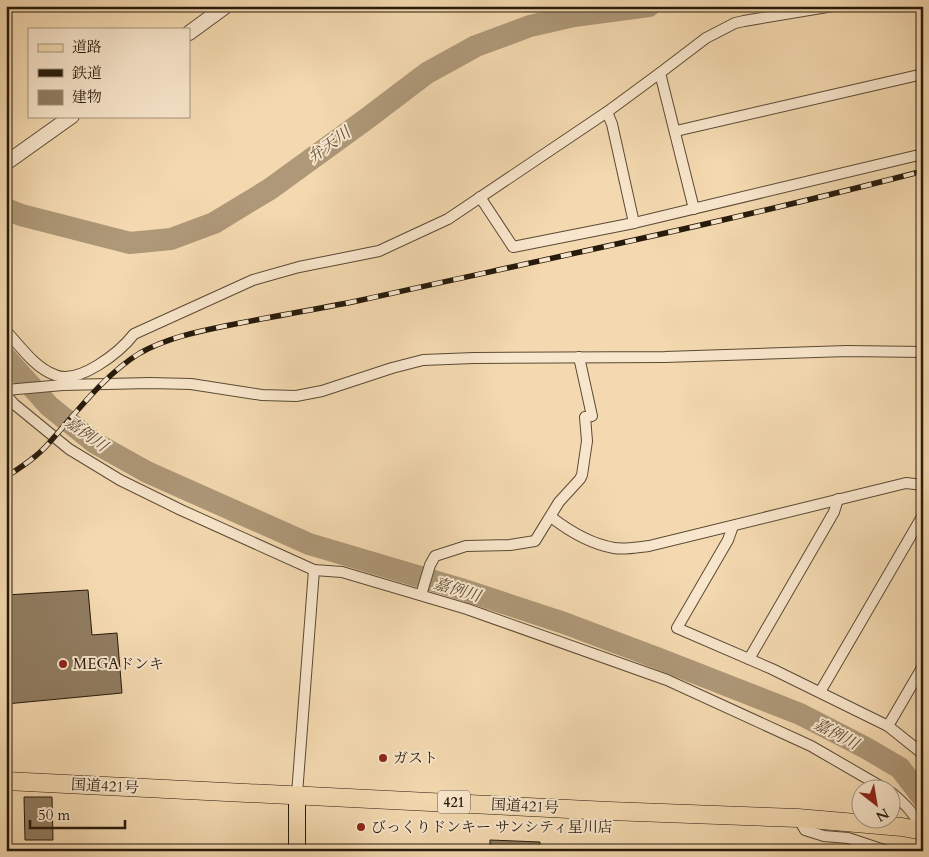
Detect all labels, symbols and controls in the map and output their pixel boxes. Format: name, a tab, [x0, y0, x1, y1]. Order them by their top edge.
legend	[28, 28, 190, 118]
text: 道路	[72, 37, 102, 57]
text: 鉄道	[72, 63, 102, 83]
text: 建物	[72, 87, 102, 107]
water label: 弁天川	[303, 121, 356, 168]
water label: 嘉例川	[60, 411, 113, 458]
water label: 嘉例川	[431, 572, 485, 608]
place label: MEGAドンキ	[73, 654, 164, 674]
marker: MEGAドンキ	[57, 658, 69, 670]
water label: 嘉例川	[810, 713, 864, 756]
place label: ガスト	[393, 748, 438, 768]
marker: ガスト	[377, 752, 389, 764]
street label: 国道421号	[70, 774, 140, 798]
north arrow	[852, 780, 902, 830]
road number: 421	[438, 790, 470, 814]
street label: 国道421号	[490, 794, 560, 818]
scale bar	[30, 797, 125, 829]
text: N	[872, 803, 893, 826]
text: 50 m	[38, 805, 70, 825]
place label: びっくりドンキー サンシティ星川店	[371, 817, 613, 837]
marker: びっくりドンキー サンシティ星川店	[355, 821, 367, 833]

